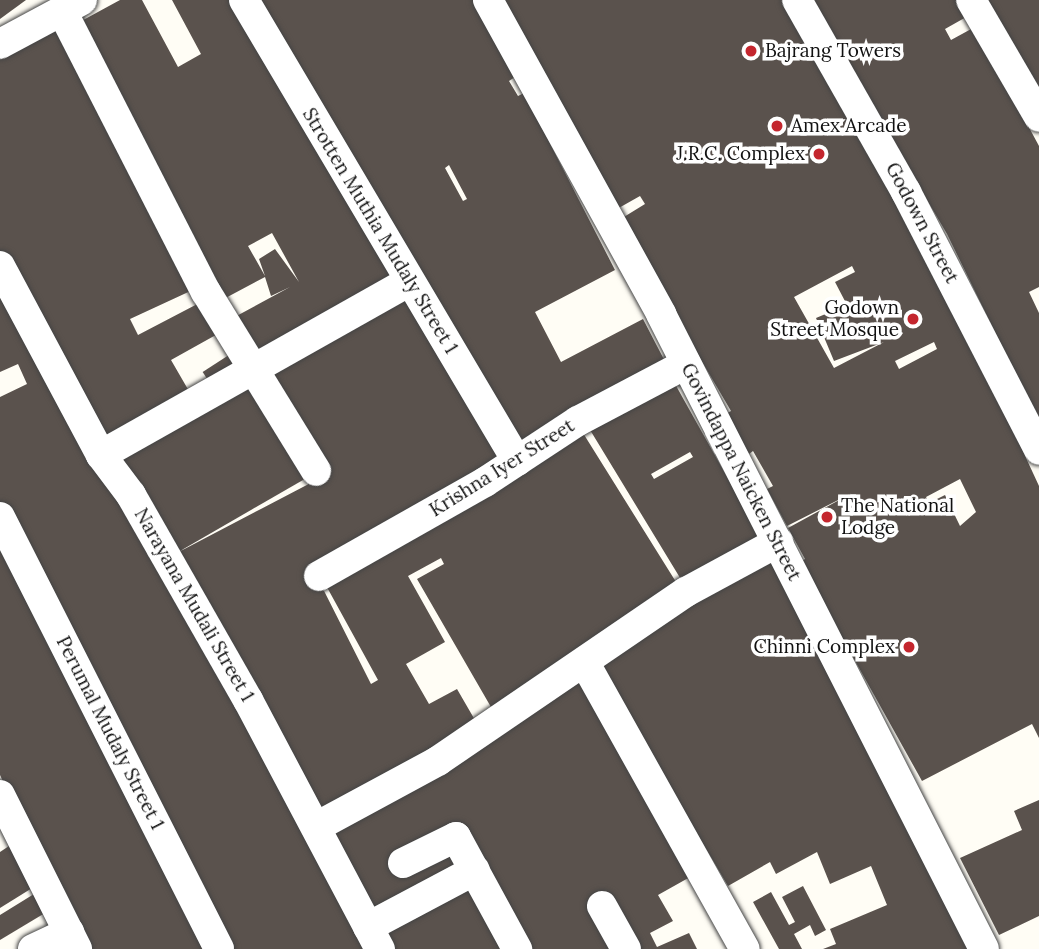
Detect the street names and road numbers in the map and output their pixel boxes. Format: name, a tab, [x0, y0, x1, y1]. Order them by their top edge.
street label: Strotten Muthia Mudaly Street 1	[297, 104, 463, 358]
street label: Godown Street	[881, 159, 963, 287]
street label: Govindappa Naicken Street	[676, 359, 806, 585]
street label: Krishna Iyer Street	[425, 414, 579, 522]
street label: Narayana Mudali Street 1	[129, 504, 259, 706]
street label: Perumal Mudaly Street 1	[51, 632, 169, 834]

